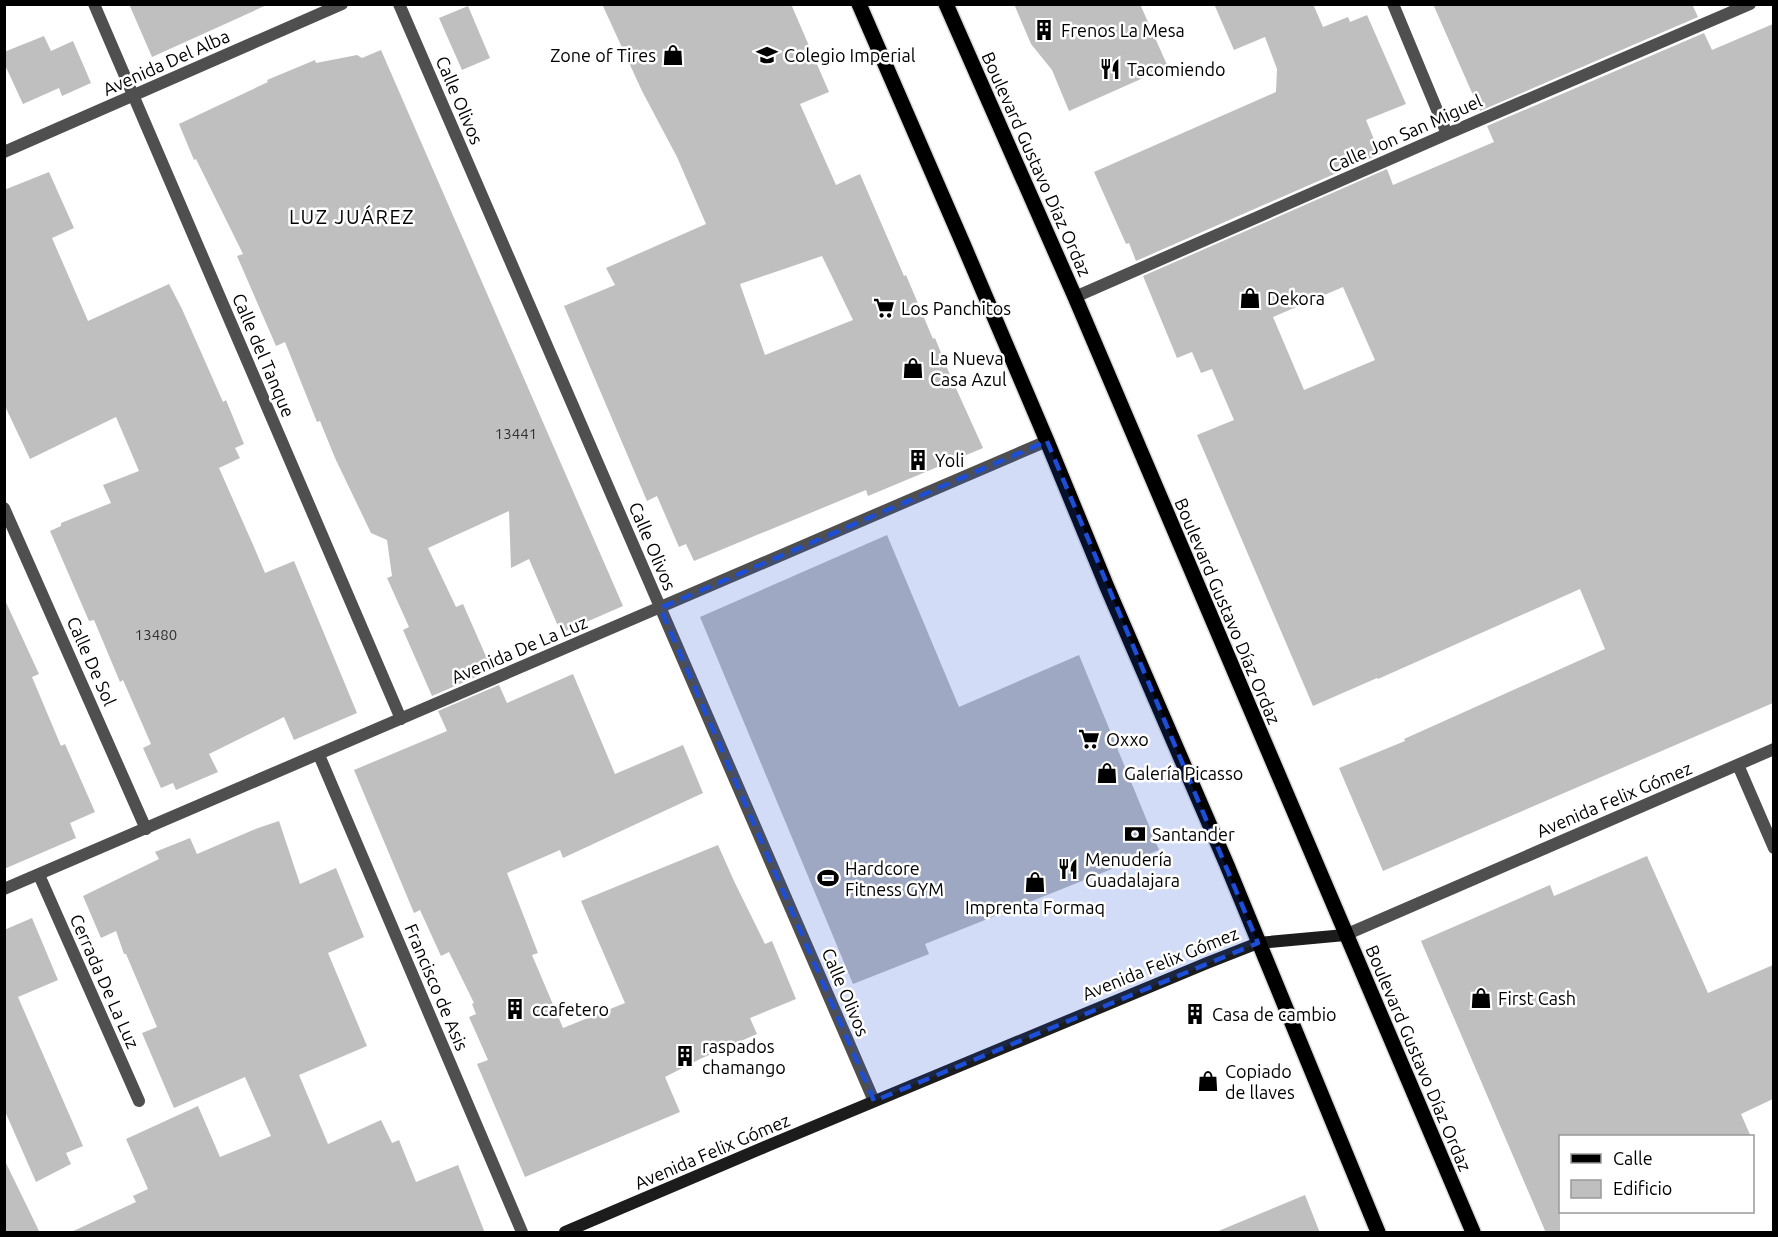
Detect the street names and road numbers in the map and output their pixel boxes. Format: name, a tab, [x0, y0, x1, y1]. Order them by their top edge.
street label: Avenida Del Alba	[100, 25, 232, 99]
street label: Boulevard Gustavo Díaz Ordaz	[978, 49, 1096, 279]
street label: Calle Olivos	[432, 53, 488, 147]
street label: Calle Jon San Miguel	[1325, 90, 1485, 176]
street label: Calle del Tanque	[229, 290, 299, 420]
street label: Boulevard Gustavo Díaz Ordaz	[1171, 495, 1285, 727]
street label: Calle Olivos	[625, 499, 681, 593]
street label: Avenida De La Luz	[448, 611, 590, 687]
street label: Calle De Sol	[63, 613, 121, 709]
street label: Avenida Felix Gómez	[1533, 757, 1695, 841]
street label: Cerrada De La Luz	[66, 911, 144, 1051]
street label: Francisco de Asis	[401, 921, 473, 1053]
street label: Avenida Felix Gómez	[1079, 923, 1241, 1003]
street label: Boulevard Gustavo Díaz Ordaz	[1362, 942, 1476, 1174]
street label: Calle Olivos	[818, 945, 874, 1039]
street label: Avenida Felix Gómez	[631, 1109, 793, 1193]

